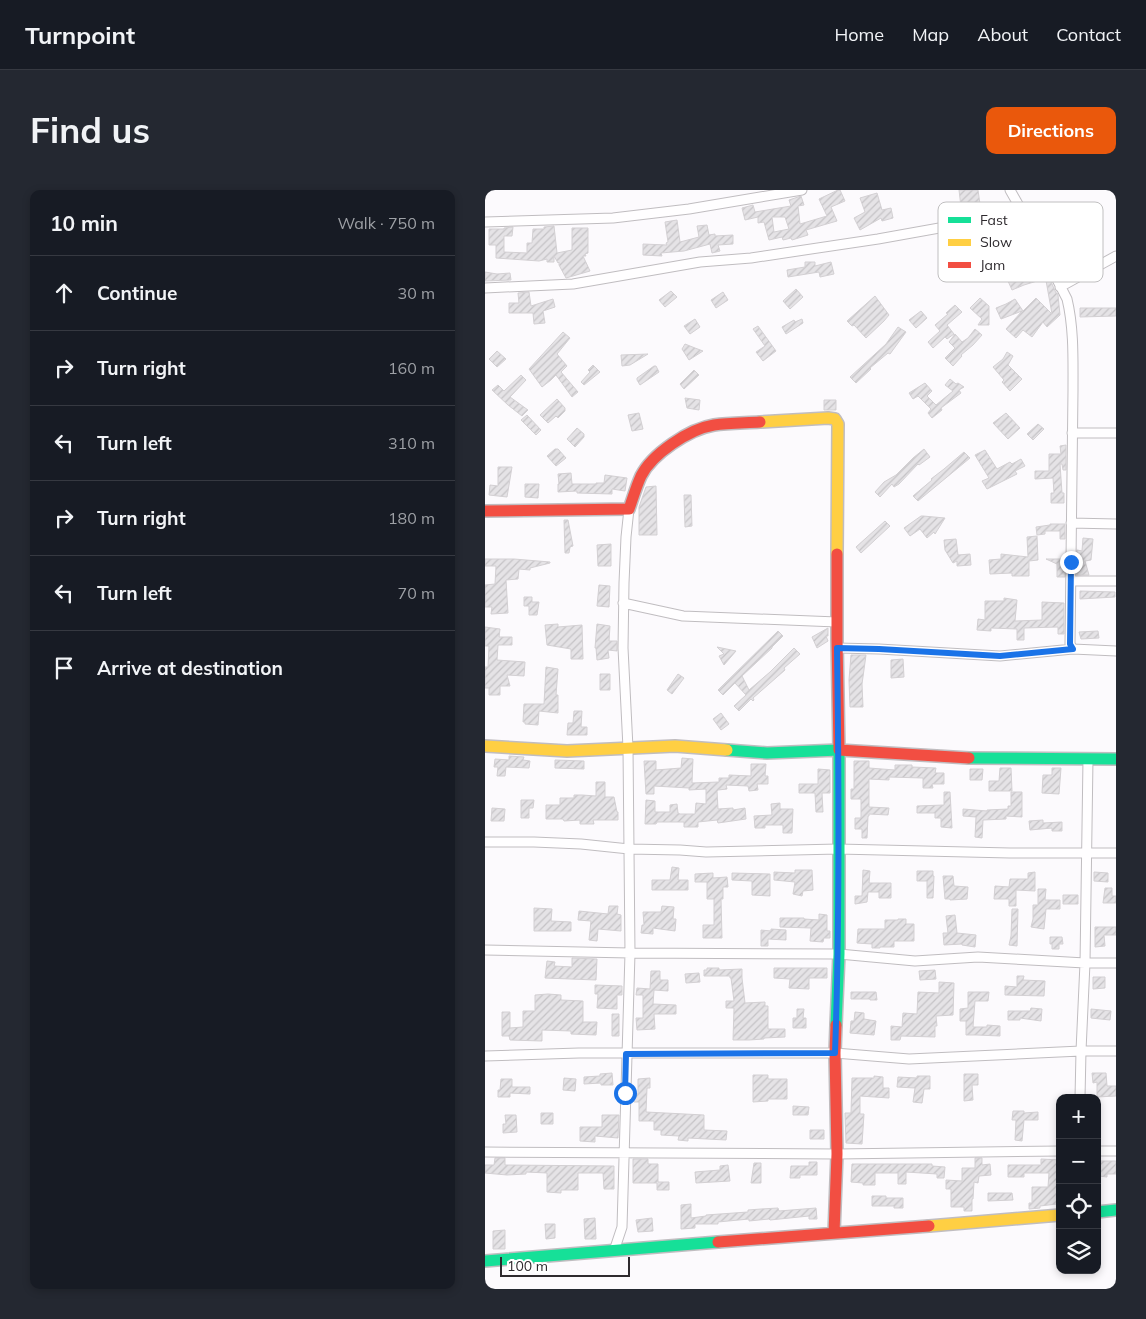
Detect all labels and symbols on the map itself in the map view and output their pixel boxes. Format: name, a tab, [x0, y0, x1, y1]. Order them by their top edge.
legend	[938, 202, 1103, 282]
text: Fast	[980, 211, 1008, 229]
text: Slow	[980, 233, 1012, 251]
text: Jam	[980, 256, 1005, 274]
route end	[1060, 551, 1083, 574]
route start	[614, 1082, 637, 1105]
scale bar	[500, 1254, 630, 1277]

